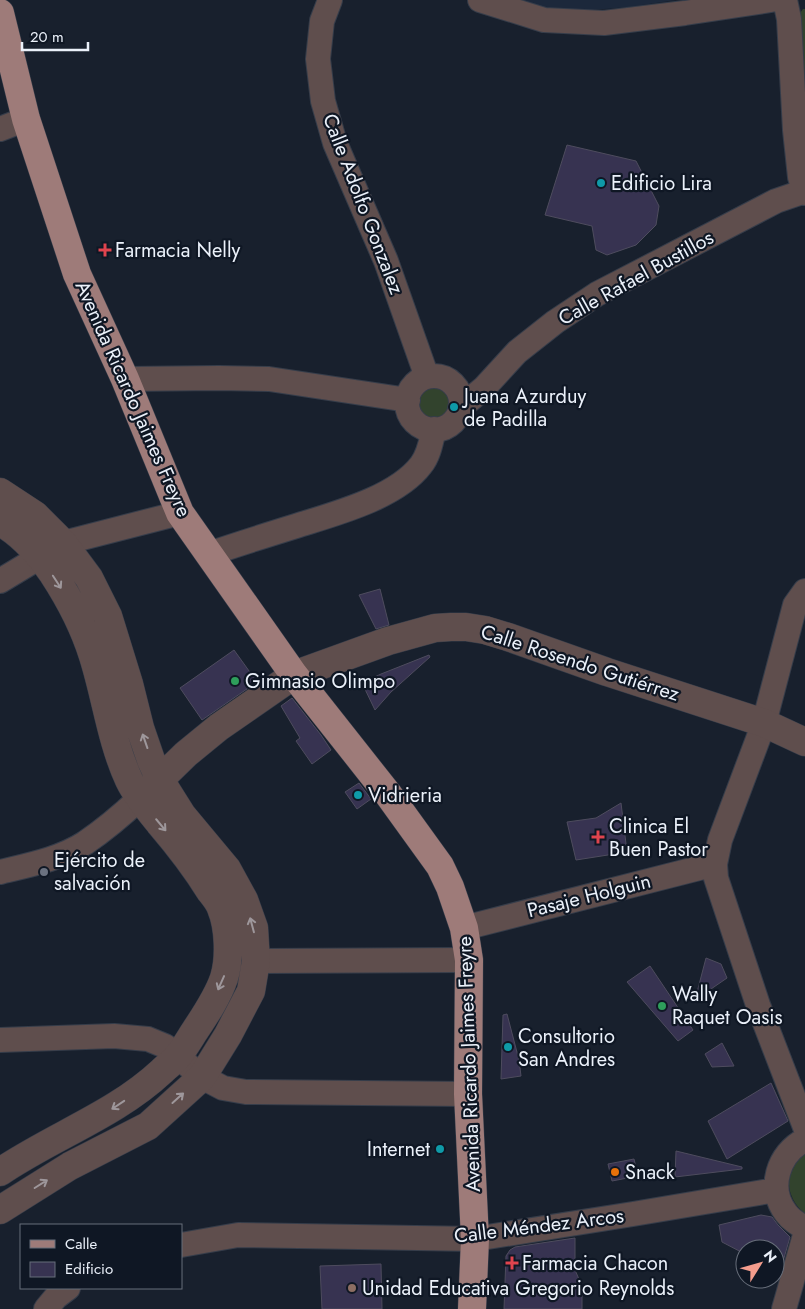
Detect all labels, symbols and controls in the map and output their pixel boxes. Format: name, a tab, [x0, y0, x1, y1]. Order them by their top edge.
scale bar	[22, 20, 89, 52]
text: 20 m	[30, 26, 64, 48]
street label: Calle Adolfo Gonzalez	[315, 110, 411, 298]
place label: Edificio Lira	[611, 169, 712, 198]
marker: Edificio Lira	[595, 177, 607, 189]
street label: Calle Rafael Bustillos	[553, 223, 719, 333]
place label: Farmacia Nelly	[115, 236, 240, 265]
marker: Farmacia Nelly	[99, 244, 111, 256]
street label: Avenida Ricardo Jaimes Freyre	[68, 276, 198, 522]
place label: Juana Azurduy de Padilla	[461, 382, 586, 434]
marker: Juana Azurduy de Padilla	[448, 401, 460, 413]
one-way arrow	[53, 574, 63, 588]
street label: Calle Rosendo Gutiérrez	[477, 617, 683, 709]
place label: Gimnasio Olimpo	[245, 667, 395, 696]
marker: Gimnasio Olimpo	[229, 675, 241, 687]
one-way arrow	[140, 734, 149, 750]
place label: Vidrieria	[368, 781, 442, 810]
marker: Vidrieria	[352, 789, 364, 801]
place label: Clinica El Buen Pastor	[609, 812, 708, 864]
one-way arrow	[155, 818, 166, 831]
marker: Clinica El Buen Pastor	[591, 830, 605, 844]
place label: Ejército de salvación	[54, 846, 145, 898]
marker: Ejército de salvación	[38, 866, 50, 878]
street label: Pasaje Holguin	[524, 867, 654, 925]
one-way arrow	[247, 917, 257, 933]
street label: Avenida Ricardo Jaimes Freyre	[450, 936, 488, 1192]
one-way arrow	[215, 975, 225, 990]
place label: Wally Raquet Oasis	[672, 980, 783, 1032]
marker: Wally Raquet Oasis	[656, 1000, 668, 1012]
place label: Consultorio San Andres	[518, 1022, 615, 1074]
marker: Consultorio San Andres	[502, 1041, 514, 1053]
one-way arrow	[172, 1092, 185, 1104]
one-way arrow	[111, 1100, 125, 1110]
place label: Internet	[367, 1135, 430, 1164]
marker: Internet	[434, 1143, 446, 1155]
place label: Snack	[625, 1158, 675, 1187]
marker: Snack	[609, 1166, 621, 1178]
one-way arrow	[34, 1178, 48, 1188]
street label: Calle Méndez Arcos	[453, 1201, 625, 1251]
legend	[20, 1224, 182, 1289]
text: Calle	[65, 1233, 97, 1255]
north arrow	[735, 1239, 785, 1289]
text: N	[759, 1246, 782, 1267]
place label: Farmacia Chacon	[522, 1249, 668, 1278]
marker: Farmacia Chacon	[506, 1257, 518, 1269]
text: Edificio	[65, 1258, 113, 1280]
place label: Unidad Educativa Gregorio Reynolds	[362, 1274, 674, 1303]
marker: Unidad Educativa Gregorio Reynolds	[346, 1282, 358, 1294]

